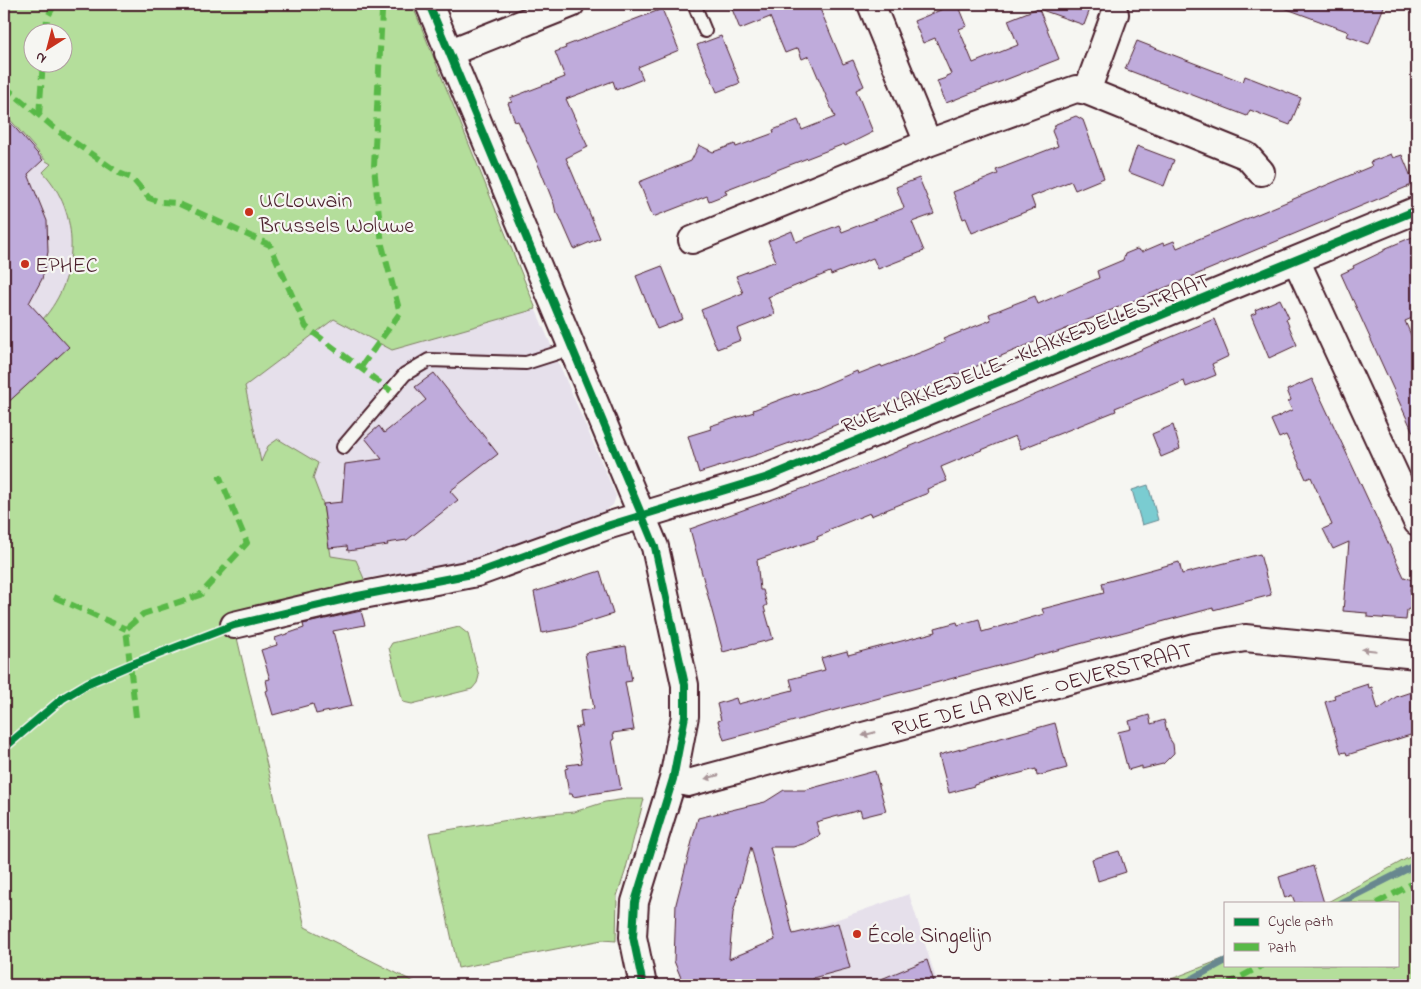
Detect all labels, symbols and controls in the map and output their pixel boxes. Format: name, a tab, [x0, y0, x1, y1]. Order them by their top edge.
north arrow	[22, 22, 72, 72]
text: N	[31, 46, 51, 69]
place label: UCLouvain Brussels Woluwe	[258, 186, 414, 243]
marker: UCLouvain Brussels Woluwe	[243, 206, 255, 218]
place label: EPHEC	[35, 251, 98, 283]
marker: EPHEC	[19, 258, 31, 270]
street label: RUE KLAKKEDELLE - KLAKKEDELLESTRAAT	[837, 266, 1216, 444]
street label: RUE DE LA RIVE - OEVERSTRAAT	[889, 635, 1197, 746]
one-way arrow	[1360, 646, 1376, 654]
one-way arrow	[862, 731, 877, 739]
one-way arrow	[705, 773, 720, 781]
legend	[1224, 902, 1398, 966]
text: Cycle path	[1268, 911, 1333, 934]
place label: École Singelijn	[867, 921, 992, 954]
marker: École Singelijn	[851, 928, 863, 940]
text: Path	[1268, 937, 1296, 959]

